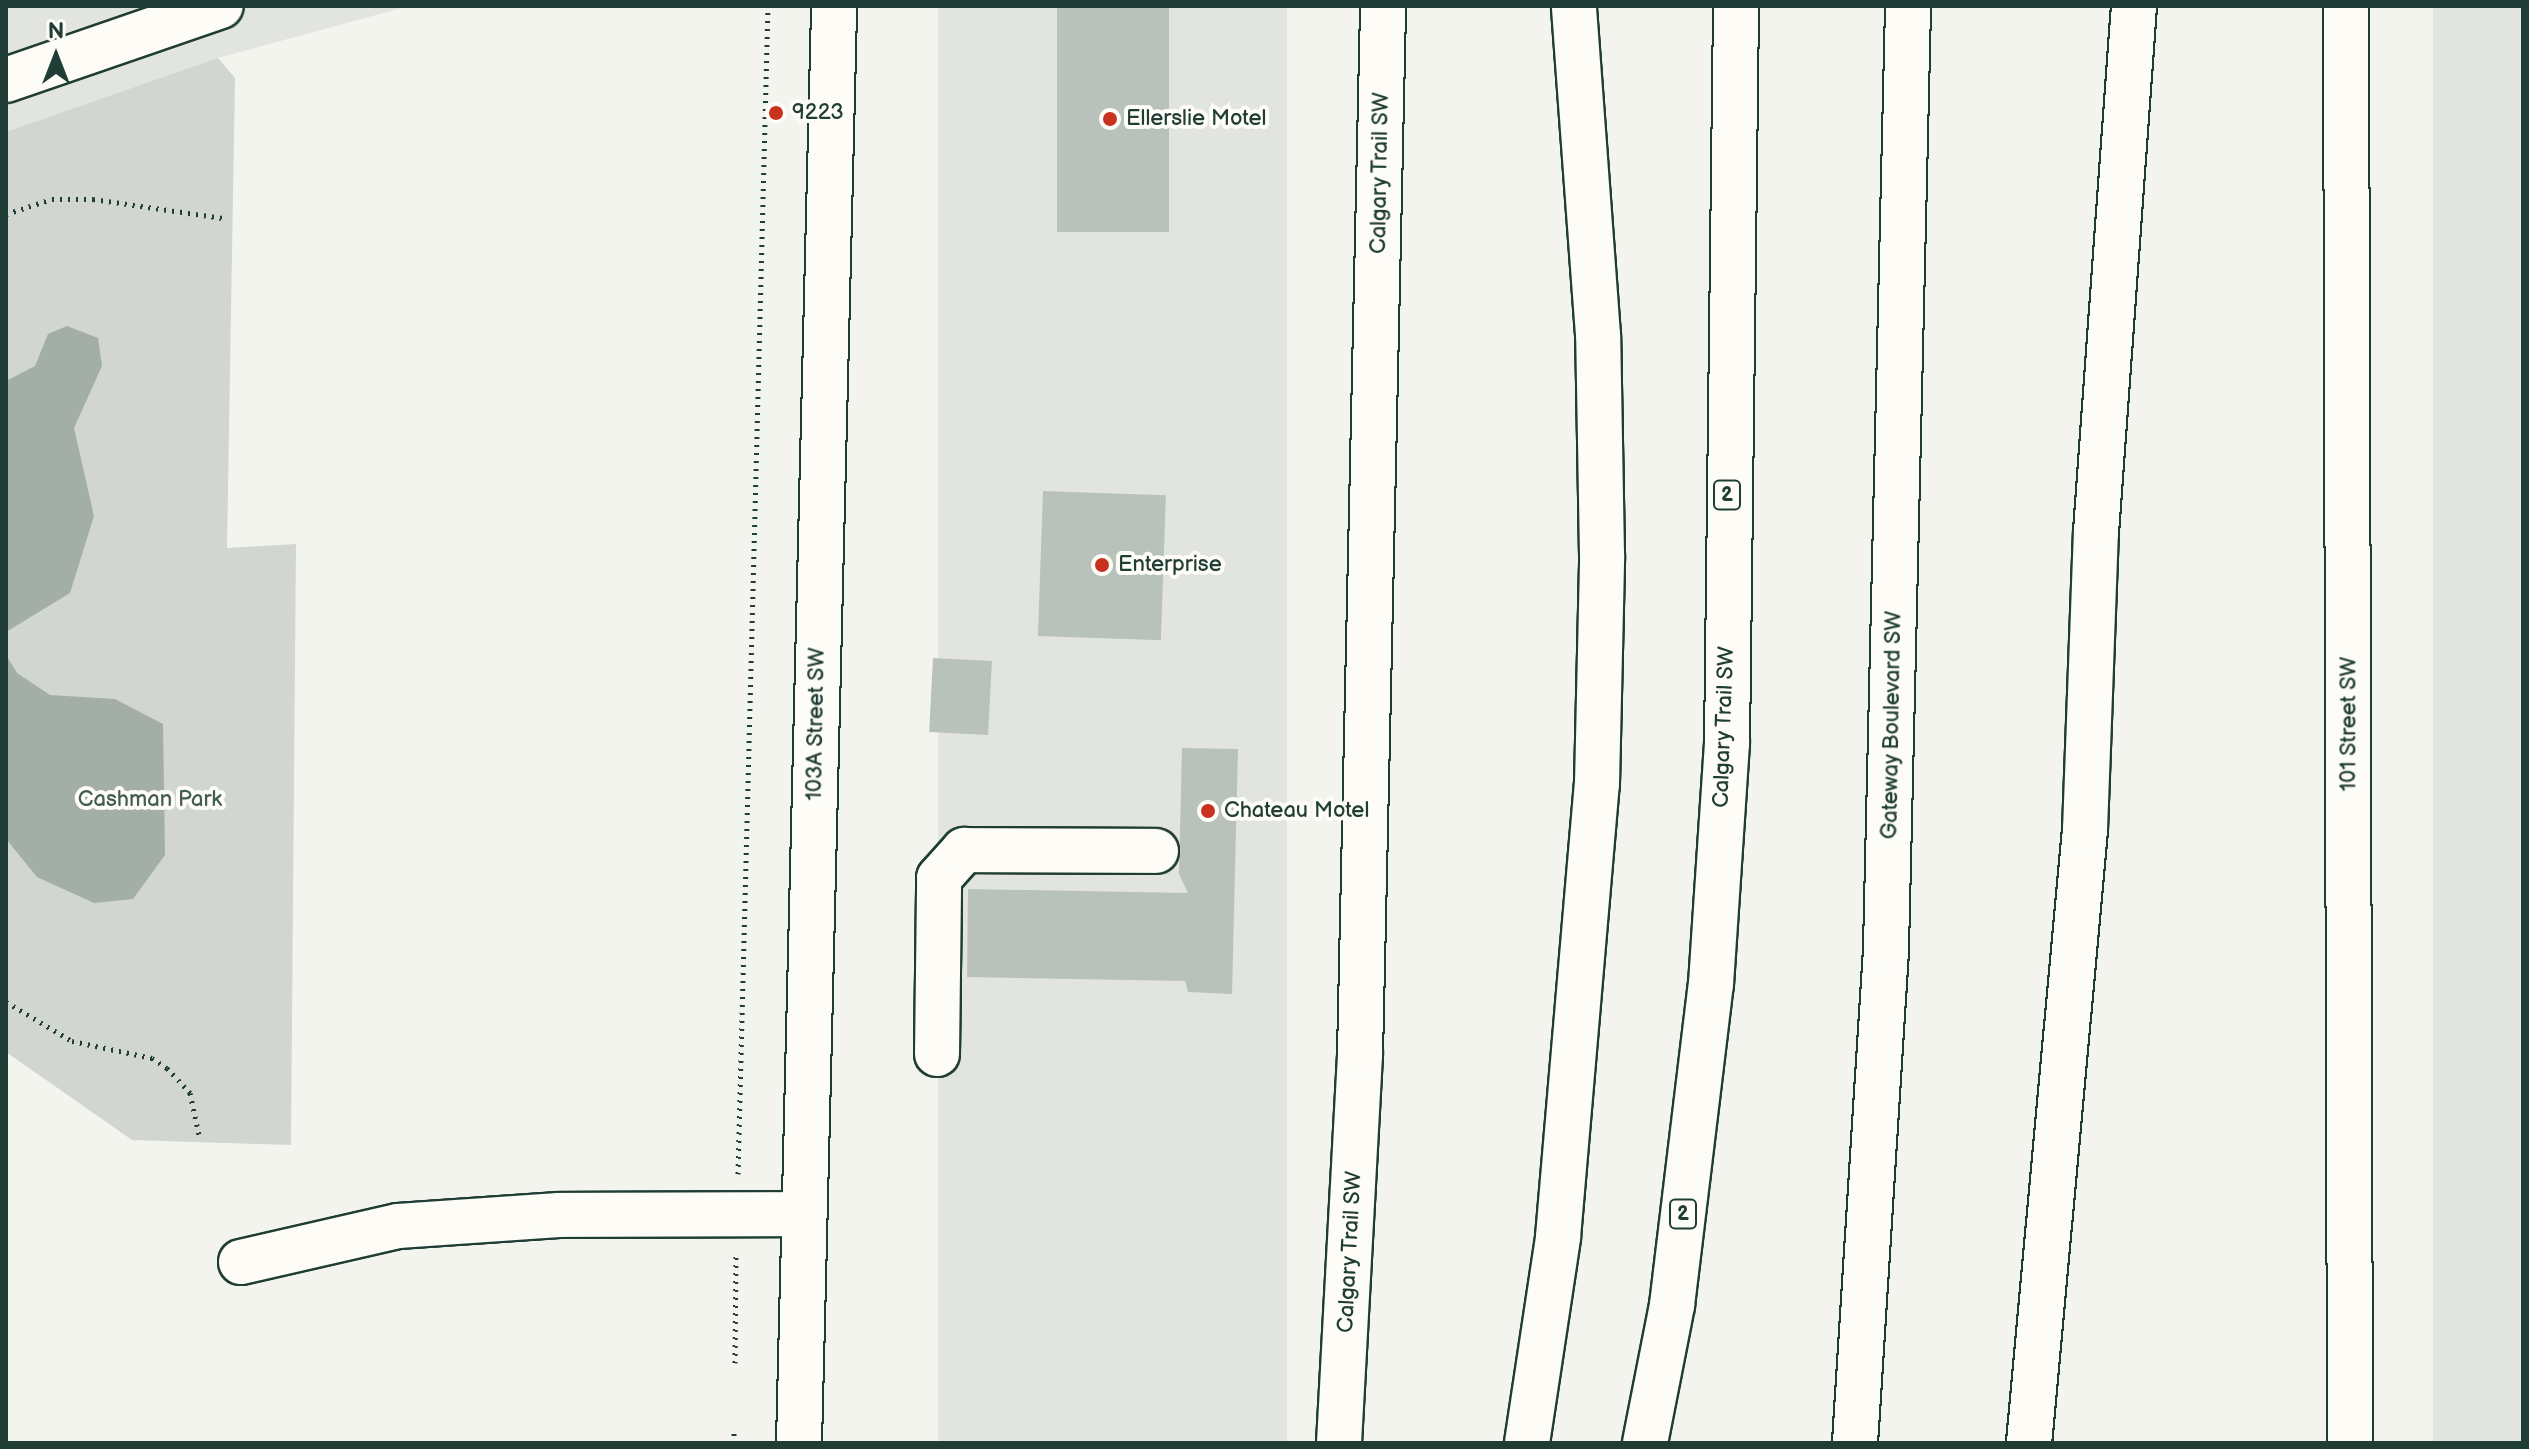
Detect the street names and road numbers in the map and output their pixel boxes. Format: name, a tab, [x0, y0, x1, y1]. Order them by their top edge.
street label: Calgary Trail SW	[1365, 91, 1395, 255]
road number: 2	[1713, 479, 1741, 511]
street label: Gateway Boulevard SW	[1877, 610, 1907, 840]
street label: Calgary Trail SW	[1708, 644, 1740, 810]
street label: 103A Street SW	[801, 647, 831, 801]
street label: 101 Street SW	[2336, 656, 2362, 792]
street label: Calgary Trail SW	[1333, 1169, 1367, 1335]
road number: 2	[1669, 1198, 1697, 1230]

